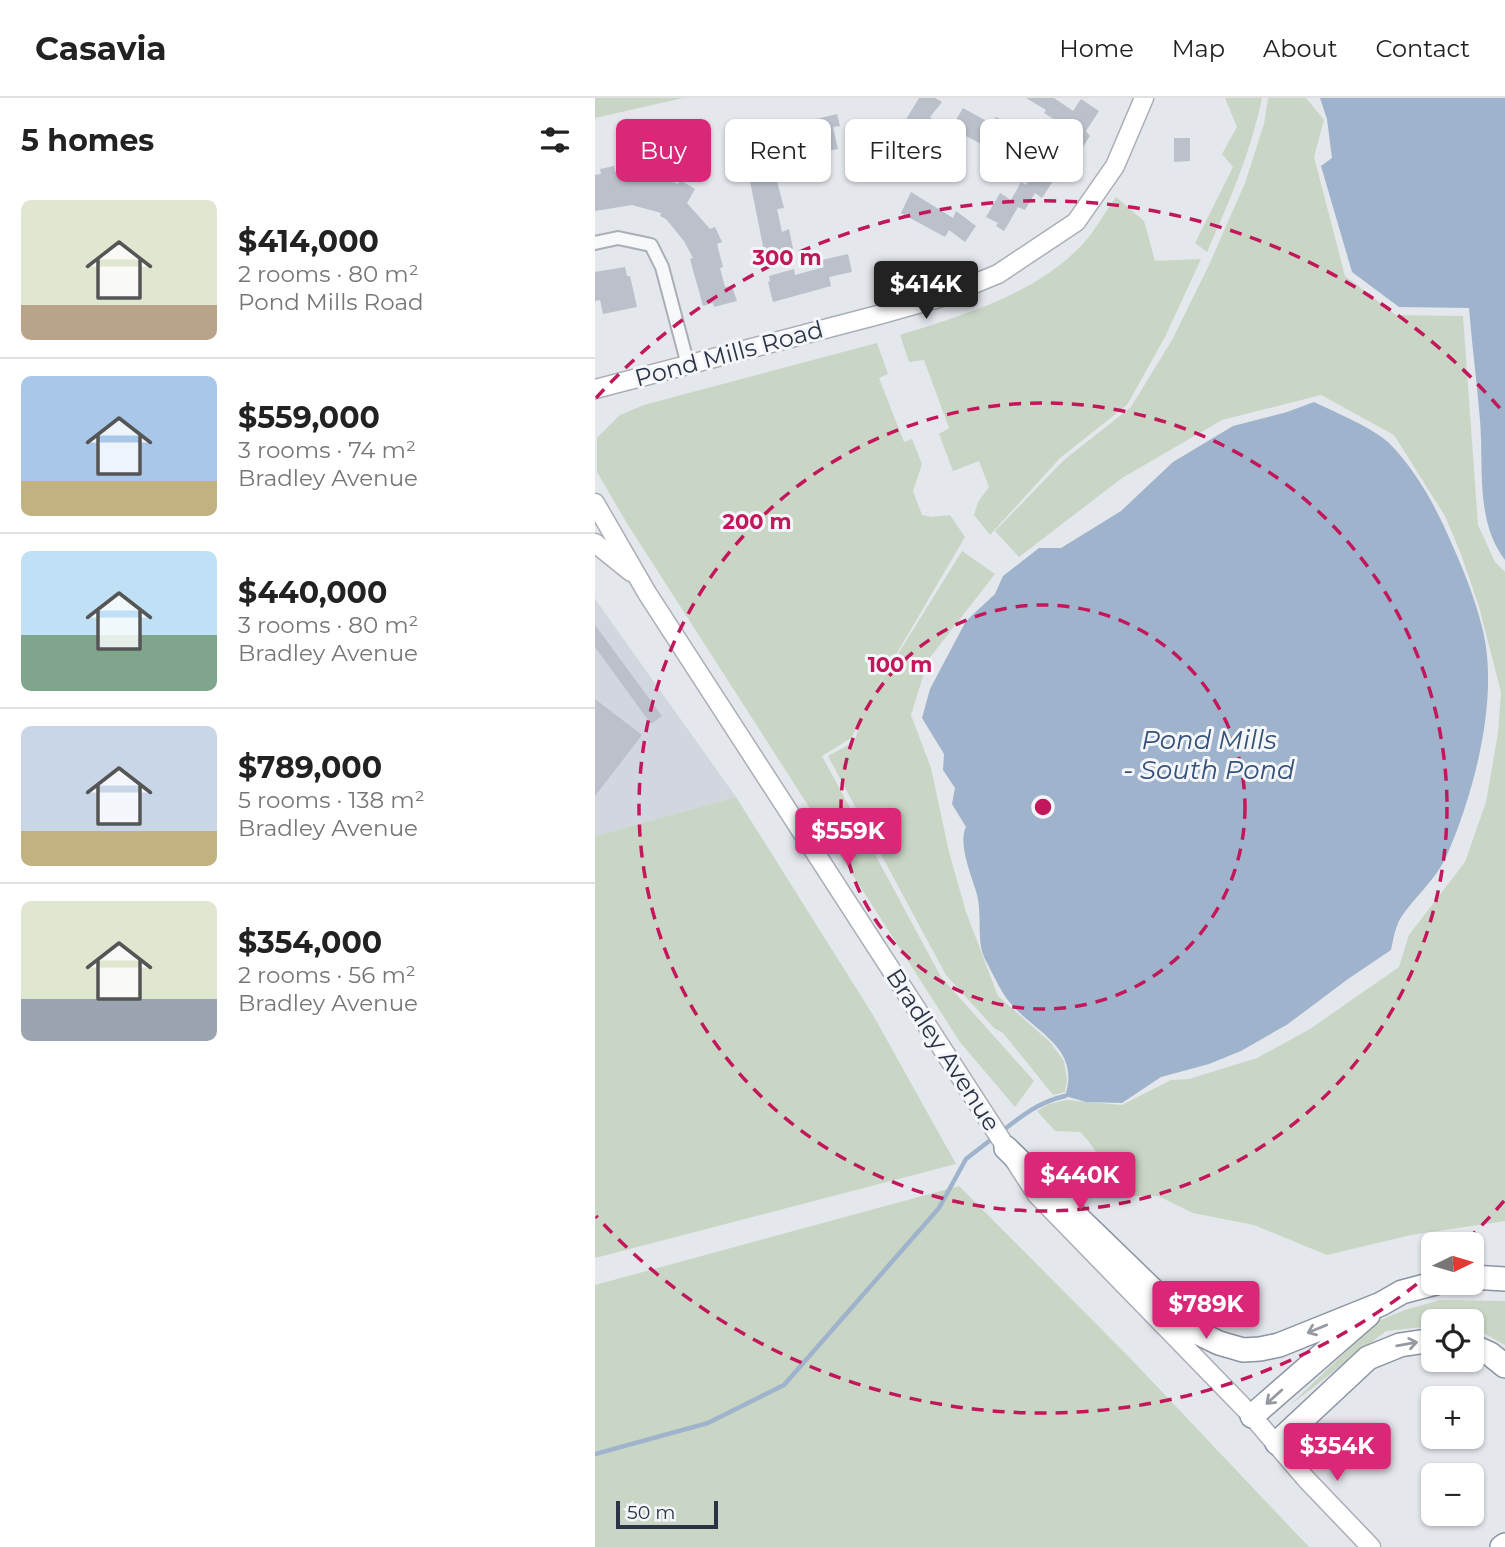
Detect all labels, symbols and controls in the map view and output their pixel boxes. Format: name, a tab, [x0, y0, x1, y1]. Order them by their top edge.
text: Casavia	[35, 28, 167, 68]
text: Home	[1059, 34, 1134, 63]
text: Map	[1172, 34, 1225, 63]
text: About	[1263, 34, 1337, 63]
text: Contact	[1375, 34, 1470, 63]
chip: Buy	[616, 119, 711, 182]
chip: Rent	[725, 119, 831, 182]
chip: Filters	[845, 119, 966, 182]
chip: New	[980, 119, 1083, 182]
icon: filters	[536, 121, 574, 159]
text: 5 homes	[21, 122, 154, 159]
text: $414,000	[238, 223, 379, 260]
icon: home	[77, 228, 161, 312]
text: 300 m	[752, 245, 821, 270]
text: 2 rooms · 80 m²	[238, 260, 419, 288]
pin: $414K	[877, 262, 975, 321]
text: $414K	[890, 270, 962, 298]
text: Pond Mills Road	[238, 288, 424, 316]
street label: Pond Mills Road	[632, 314, 826, 393]
text: $559,000	[238, 399, 380, 436]
icon: home	[77, 404, 161, 488]
text: 3 rooms · 74 m²	[238, 436, 416, 464]
text: Bradley Avenue	[238, 464, 418, 492]
text: 200 m	[723, 509, 791, 534]
text: $440,000	[238, 574, 387, 611]
icon: home	[77, 579, 161, 663]
text: 3 rooms · 80 m²	[238, 611, 418, 639]
text: Bradley Avenue	[238, 639, 418, 667]
text: 100 m	[868, 652, 932, 677]
water label: Pond Mills - South Pond	[1123, 724, 1295, 786]
text: $789,000	[238, 749, 382, 786]
icon: home	[77, 754, 161, 838]
text: 5 rooms · 138 m²	[238, 786, 425, 814]
centre of rings	[1031, 795, 1055, 819]
pin: $559K	[799, 808, 897, 868]
text: Bradley Avenue	[238, 814, 418, 842]
text: $559K	[811, 817, 885, 845]
text: $354,000	[238, 924, 382, 961]
icon: home	[77, 929, 161, 1013]
text: 2 rooms · 56 m²	[238, 961, 416, 989]
street label: Bradley Avenue	[880, 963, 1007, 1136]
text: Bradley Avenue	[238, 989, 418, 1017]
pin: $440K	[1031, 1152, 1129, 1212]
text: $440K	[1040, 1161, 1120, 1189]
north arrow	[1421, 1232, 1484, 1295]
map controls	[1421, 1232, 1484, 1526]
pin: $789K	[1157, 1282, 1255, 1341]
text: $789K	[1168, 1290, 1244, 1318]
button: locate	[1421, 1309, 1484, 1372]
one-way arrow	[1307, 1323, 1329, 1336]
one-way arrow	[1395, 1337, 1418, 1350]
button: +	[1421, 1386, 1484, 1449]
one-way arrow	[1265, 1389, 1283, 1405]
pin: $354K	[1288, 1424, 1386, 1483]
text: $354K	[1300, 1432, 1374, 1460]
button: −	[1421, 1463, 1484, 1526]
scale bar	[616, 1498, 717, 1530]
text: 50 m	[627, 1501, 675, 1524]

